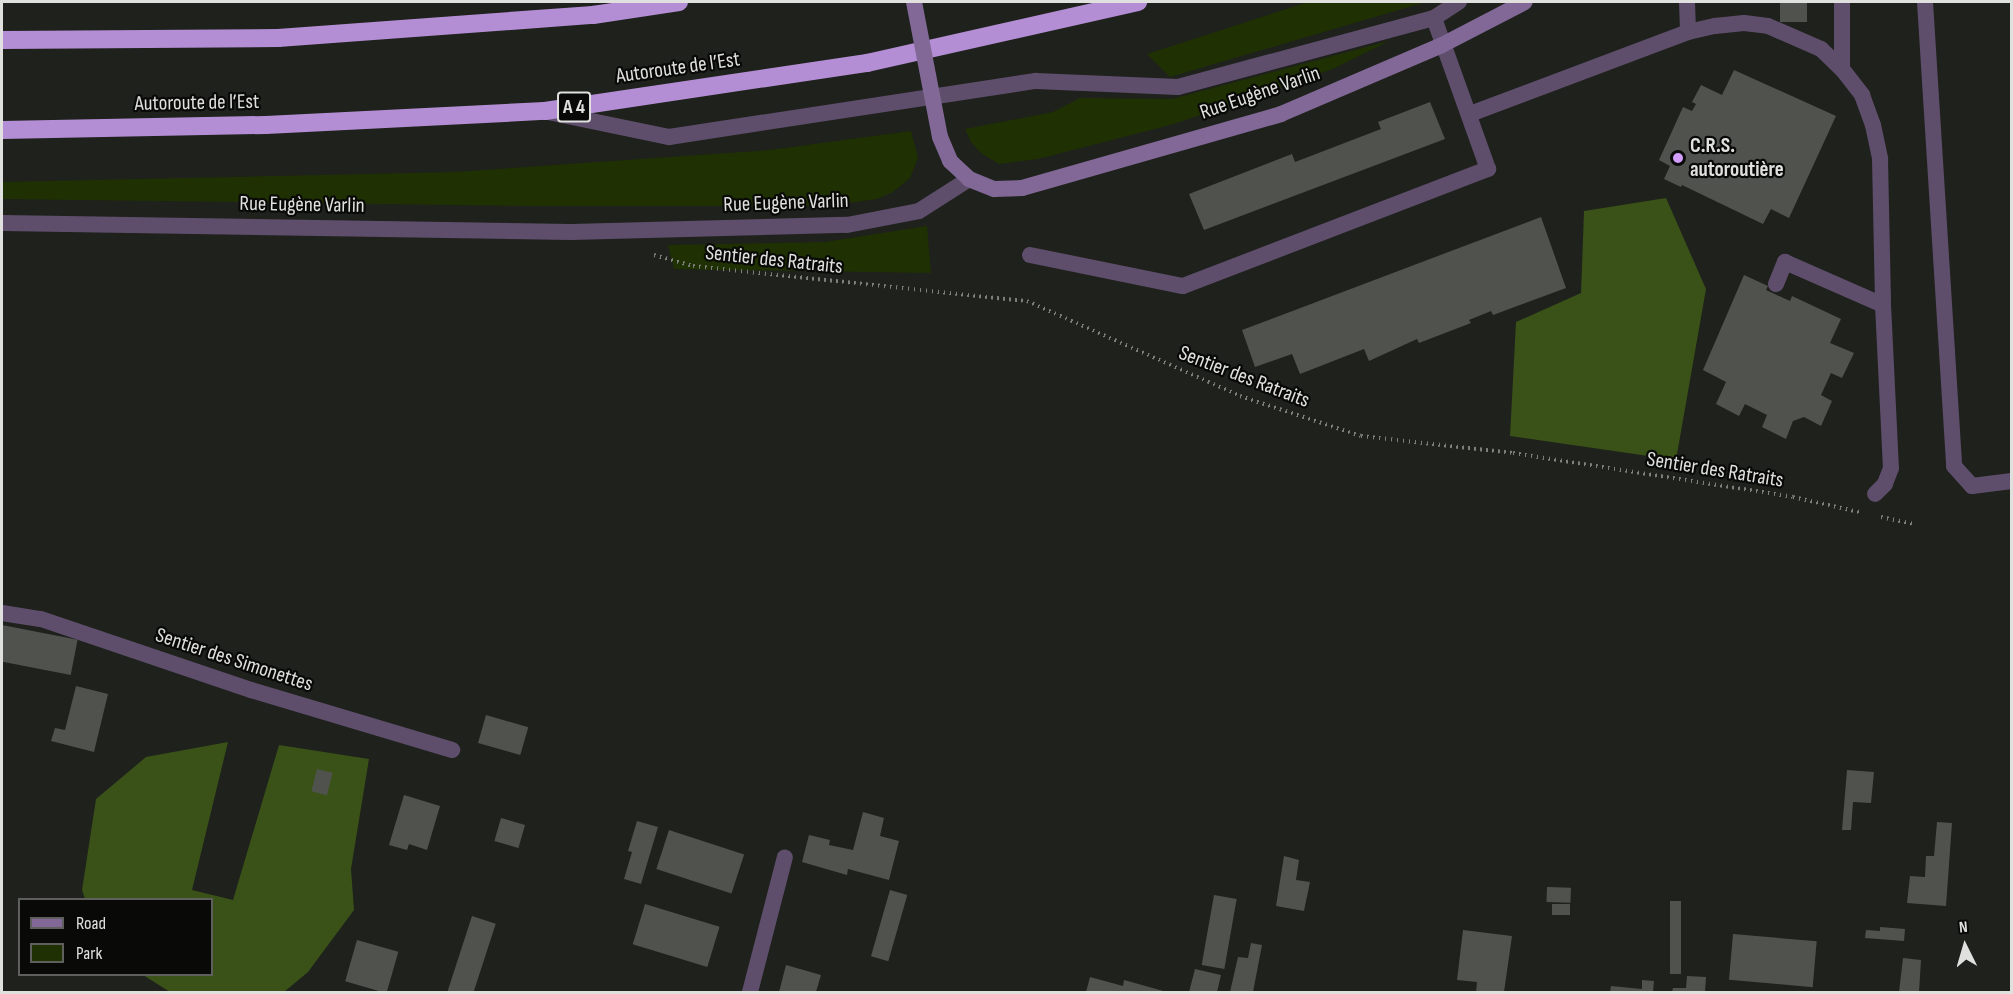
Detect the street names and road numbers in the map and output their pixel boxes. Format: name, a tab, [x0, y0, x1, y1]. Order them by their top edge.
street label: Autoroute de l’Est	[614, 47, 742, 89]
street label: Rue Eugène Varlin	[1197, 61, 1323, 125]
street label: Autoroute de l’Est	[134, 89, 260, 117]
road number: A 4	[556, 90, 592, 124]
street label: Rue Eugène Varlin	[723, 188, 849, 218]
street label: Rue Eugène Varlin	[239, 191, 365, 219]
street label: Sentier des Ratraits	[704, 240, 844, 280]
street label: Sentier des Ratraits	[1175, 340, 1313, 414]
street label: Sentier des Ratraits	[1645, 447, 1785, 493]
street label: Sentier des Simonettes	[152, 623, 316, 697]

